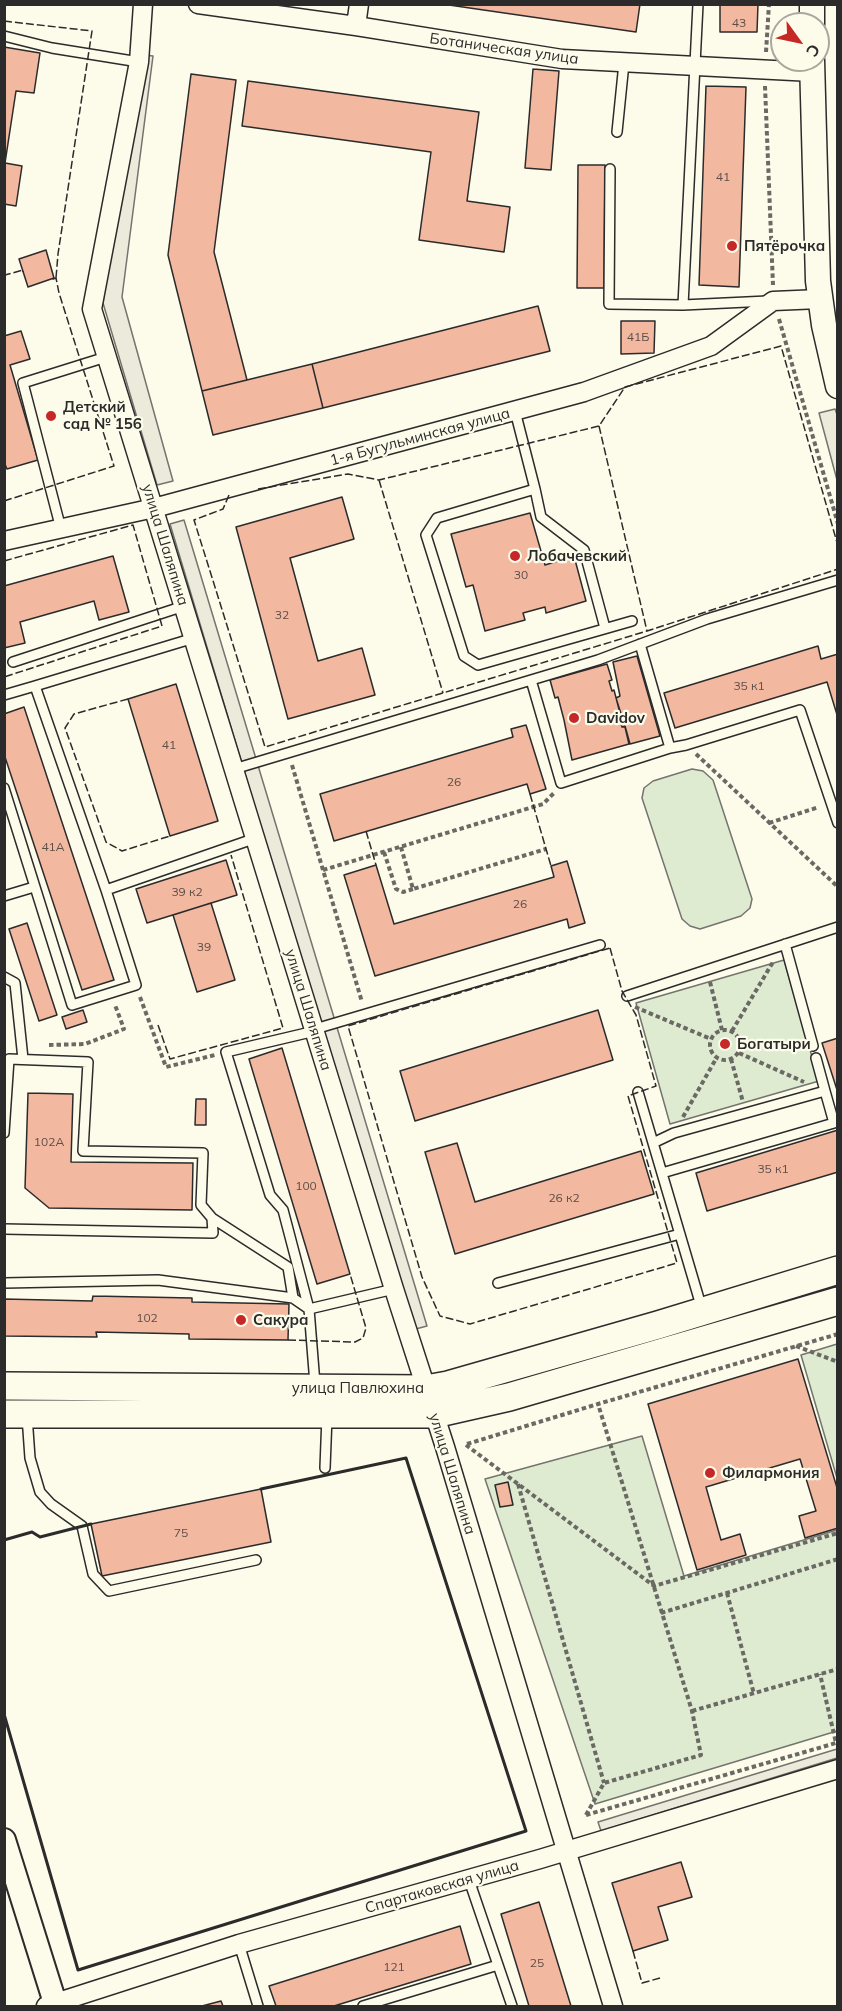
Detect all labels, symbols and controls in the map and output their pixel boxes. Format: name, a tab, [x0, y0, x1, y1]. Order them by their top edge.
north arrow	[770, 12, 830, 72]
house number: 43	[732, 16, 746, 30]
street label: Ботаническая улица	[428, 30, 580, 68]
text: С	[802, 41, 825, 61]
house number: 41	[716, 170, 730, 184]
place label: Пятёрочка	[744, 237, 825, 255]
marker: Пятёрочка	[725, 239, 739, 253]
house number: 41Б	[627, 330, 649, 344]
place label: Детский сад № 156	[63, 398, 142, 433]
street label: 1-я Бугульминская улица	[328, 404, 512, 470]
marker: Детский сад № 156	[44, 409, 58, 423]
street label: улица Шаляпина	[138, 482, 192, 608]
place label: Лобачевский	[527, 547, 627, 565]
marker: Лобачевский	[508, 549, 522, 563]
house number: 30	[514, 568, 528, 582]
house number: 32	[275, 608, 289, 622]
house number: 35 к1	[733, 679, 765, 693]
place label: Davidov	[586, 709, 645, 727]
marker: Davidov	[567, 711, 581, 725]
house number: 41	[162, 738, 176, 752]
house number: 26	[447, 775, 461, 789]
house number: 41А	[41, 840, 65, 854]
house number: 39 к2	[171, 885, 203, 899]
house number: 26	[513, 897, 527, 911]
house number: 39	[197, 940, 211, 954]
street label: улица Шаляпина	[281, 947, 335, 1073]
place label: Богатыри	[737, 1035, 811, 1053]
marker: Богатыри	[718, 1037, 732, 1051]
house number: 102А	[34, 1135, 64, 1149]
house number: 35 к1	[757, 1162, 789, 1176]
house number: 100	[295, 1179, 317, 1193]
house number: 26 к2	[548, 1191, 580, 1205]
house number: 102	[136, 1311, 158, 1325]
place label: Сакура	[253, 1311, 309, 1329]
marker: Сакура	[234, 1313, 248, 1327]
street label: улица Павлюхина	[292, 1379, 424, 1397]
street label: улица Шаляпина	[425, 1411, 479, 1537]
place label: Филармония	[722, 1464, 820, 1482]
marker: Филармония	[703, 1466, 717, 1480]
house number: 75	[174, 1526, 188, 1540]
street label: Спартаковская улица	[363, 1856, 521, 1918]
house number: 25	[530, 1956, 544, 1970]
house number: 121	[383, 1960, 405, 1974]

